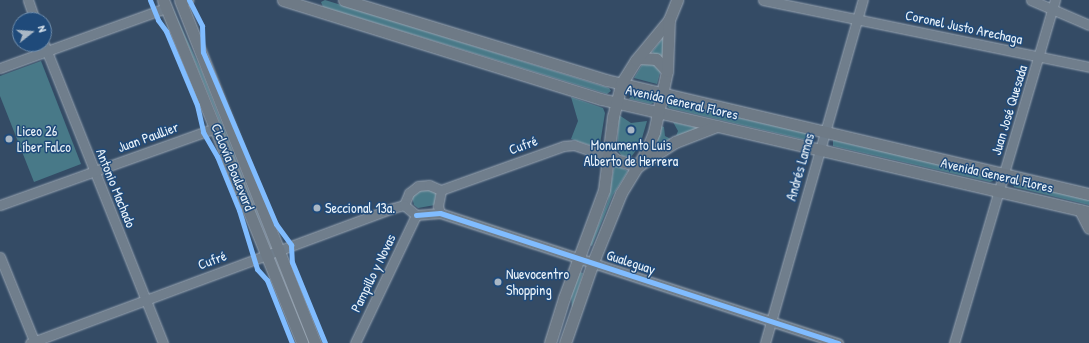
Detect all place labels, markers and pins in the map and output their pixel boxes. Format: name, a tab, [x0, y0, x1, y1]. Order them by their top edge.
place label: Liceo 26 Líber Falco	[17, 123, 71, 156]
marker: Monumento Luis Alberto de Herrera	[626, 125, 636, 135]
marker: Liceo 26 Líber Falco	[4, 134, 14, 144]
place label: Monumento Luis Alberto de Herrera	[584, 137, 678, 170]
place label: Seccional 13a.	[325, 200, 395, 216]
marker: Seccional 13a.	[312, 203, 322, 213]
place label: Nuevocentro Shopping	[506, 266, 569, 298]
marker: Nuevocentro Shopping	[493, 277, 503, 287]

